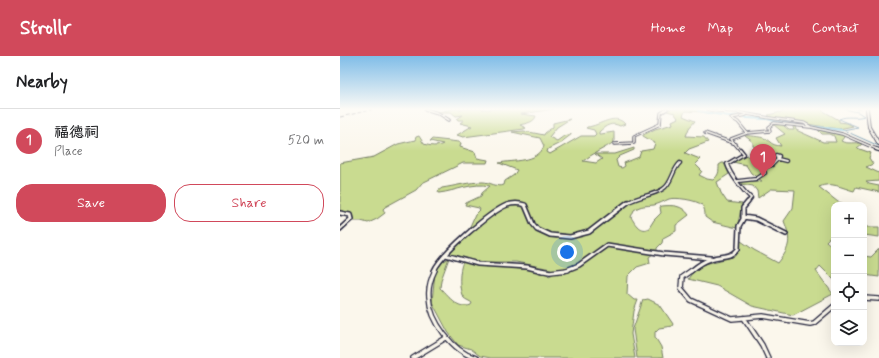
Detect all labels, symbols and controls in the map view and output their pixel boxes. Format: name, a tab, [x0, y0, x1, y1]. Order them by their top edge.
text: Strollr	[20, 16, 71, 41]
text: Home	[651, 19, 685, 37]
text: Map	[707, 19, 733, 37]
text: About	[755, 19, 790, 37]
text: Contact	[812, 19, 859, 37]
text: Nearby	[16, 71, 68, 93]
text: 福德祠	[54, 123, 99, 143]
text: 1	[26, 132, 32, 149]
text: 520 m	[288, 132, 324, 149]
text: Place	[54, 143, 83, 160]
pin: 1	[750, 144, 776, 177]
button: Save	[16, 184, 166, 222]
button: Share	[174, 184, 324, 222]
map controls	[831, 202, 867, 346]
button: +	[831, 202, 867, 238]
button: −	[831, 238, 867, 274]
your location	[557, 242, 577, 262]
button: locate	[831, 274, 867, 310]
button: layers	[831, 310, 867, 346]

